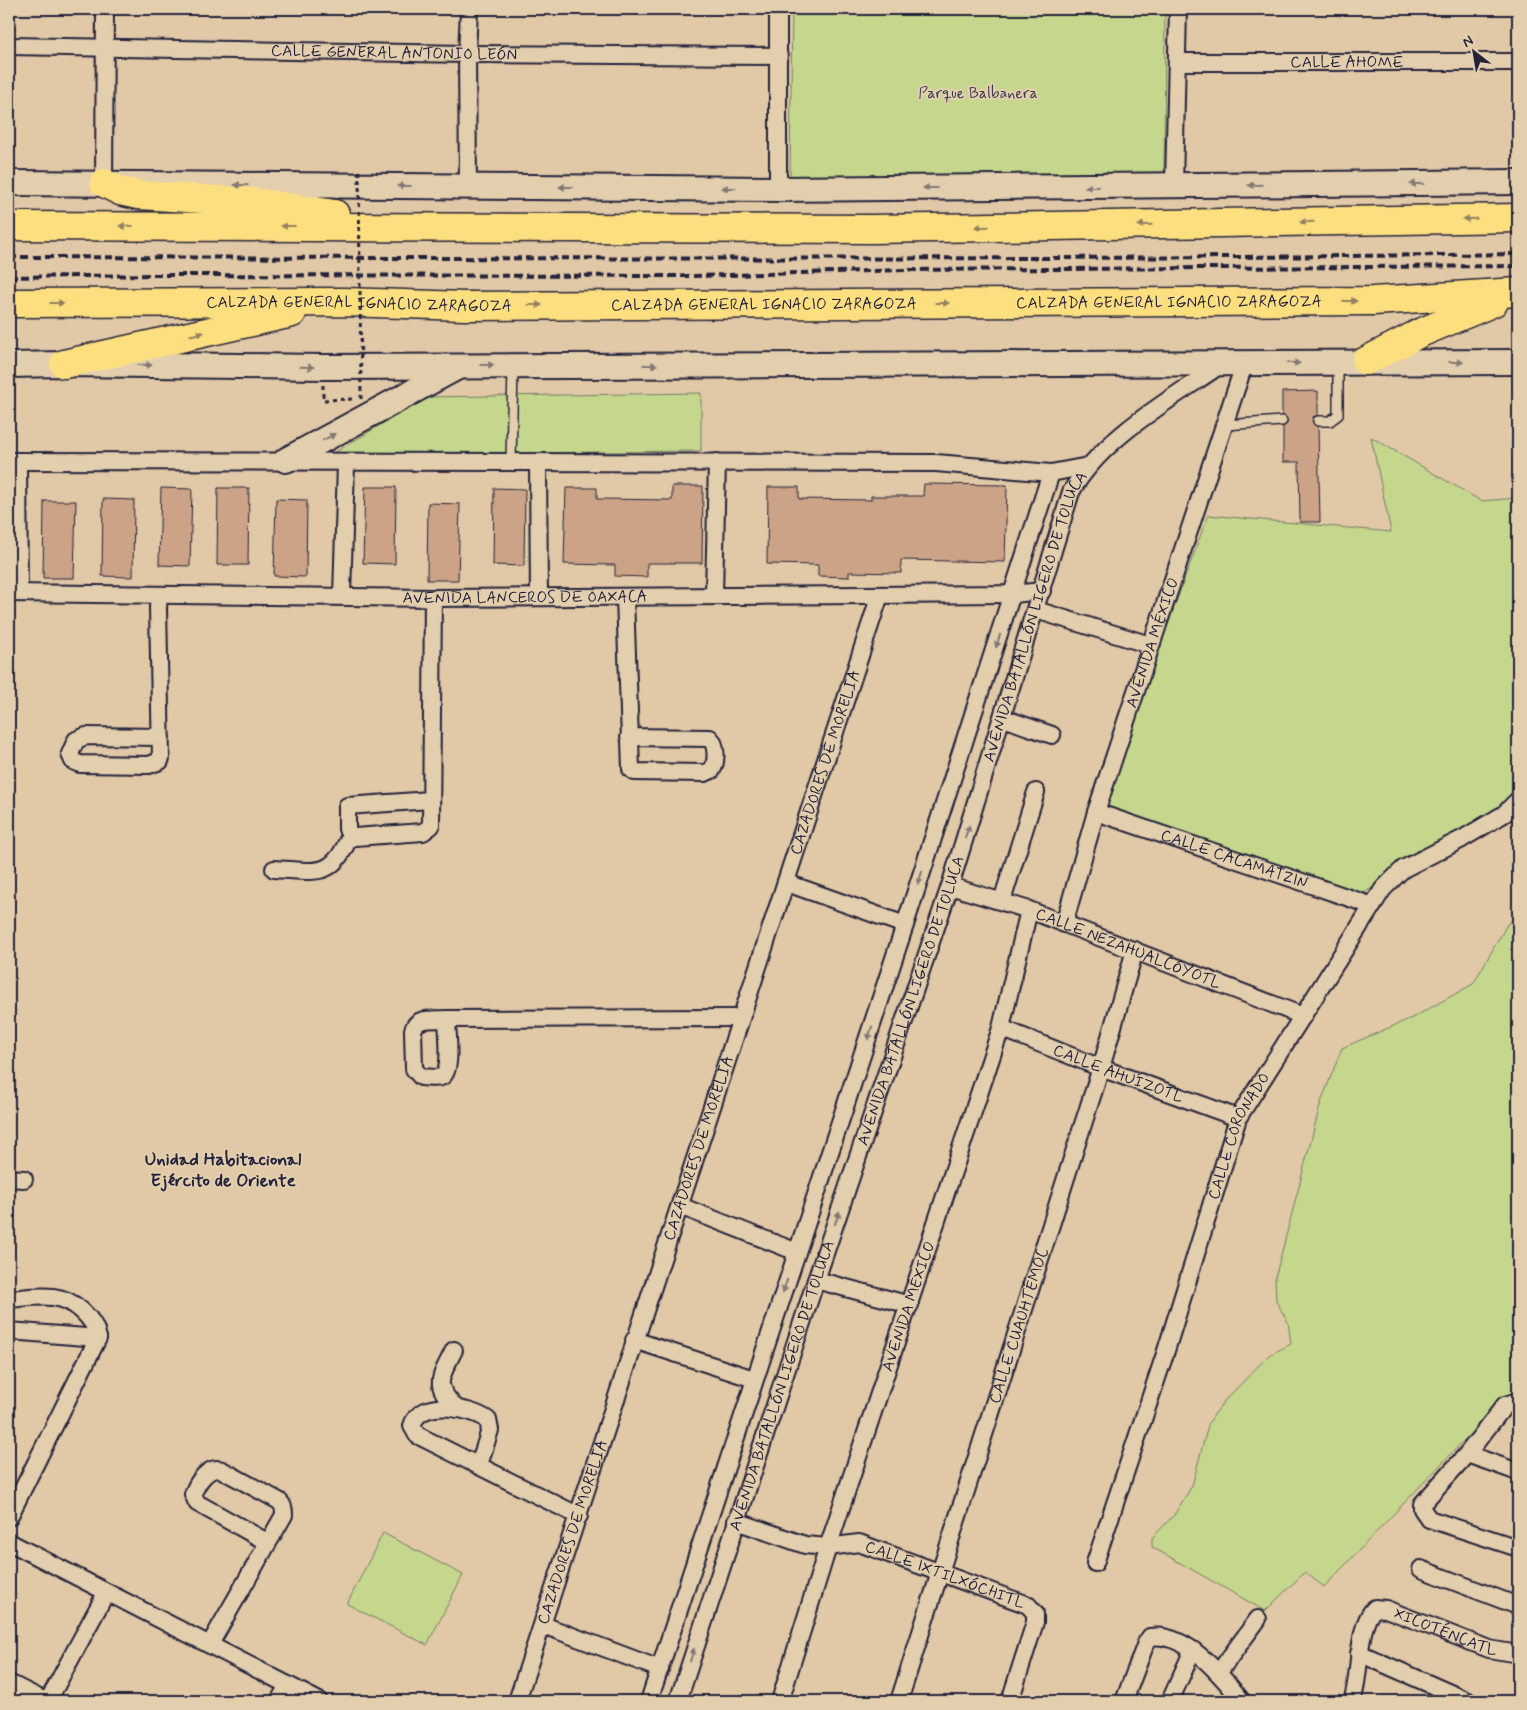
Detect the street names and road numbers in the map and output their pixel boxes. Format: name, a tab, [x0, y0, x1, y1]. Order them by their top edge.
street label: CALLE GENERAL ANTONIO LEÓN	[271, 40, 517, 65]
street label: CALLE AHOME	[1290, 52, 1404, 73]
street label: CALZADA GENERAL IGNACIO ZARAGOZA	[206, 291, 512, 317]
street label: CALZADA GENERAL IGNACIO ZARAGOZA	[1016, 291, 1322, 313]
street label: CALZADA GENERAL IGNACIO ZARAGOZA	[611, 293, 917, 316]
street label: AVENIDA BATALLÓN LIGERO DE TOLUCA	[978, 467, 1092, 764]
street label: AVENIDA MÉXICO	[1121, 575, 1183, 710]
street label: AVENIDA LANCEROS DE OAXACA	[402, 586, 647, 609]
street label: CAZADORES DE MORELIA	[785, 667, 865, 857]
street label: CALLE CACAMATZIN	[1158, 824, 1311, 894]
street label: AVENIDA BATALLÓN LIGERO DE TOLUCA	[852, 853, 969, 1148]
street label: CALLE NEZAHUALCÓYOTL	[1032, 903, 1225, 994]
street label: CALLE AHUÍZOTL	[1050, 1039, 1187, 1108]
street label: CAZADORES DE MORELIA	[658, 1053, 739, 1243]
street label: CALLE CORONADO	[1203, 1068, 1275, 1202]
street label: AVENIDA BATALLÓN LIGERO DE TOLUCA	[724, 1238, 839, 1533]
street label: AVENIDA MÉXICO	[877, 1238, 940, 1374]
street label: CALLE CUAUHTÉMOC	[984, 1245, 1053, 1406]
street label: CAZADORES DE MORELIA	[532, 1437, 613, 1627]
street label: CALLE IXTILXÓCHITL	[862, 1536, 1028, 1614]
street label: XICOTÉNCATL	[1391, 1603, 1499, 1661]

